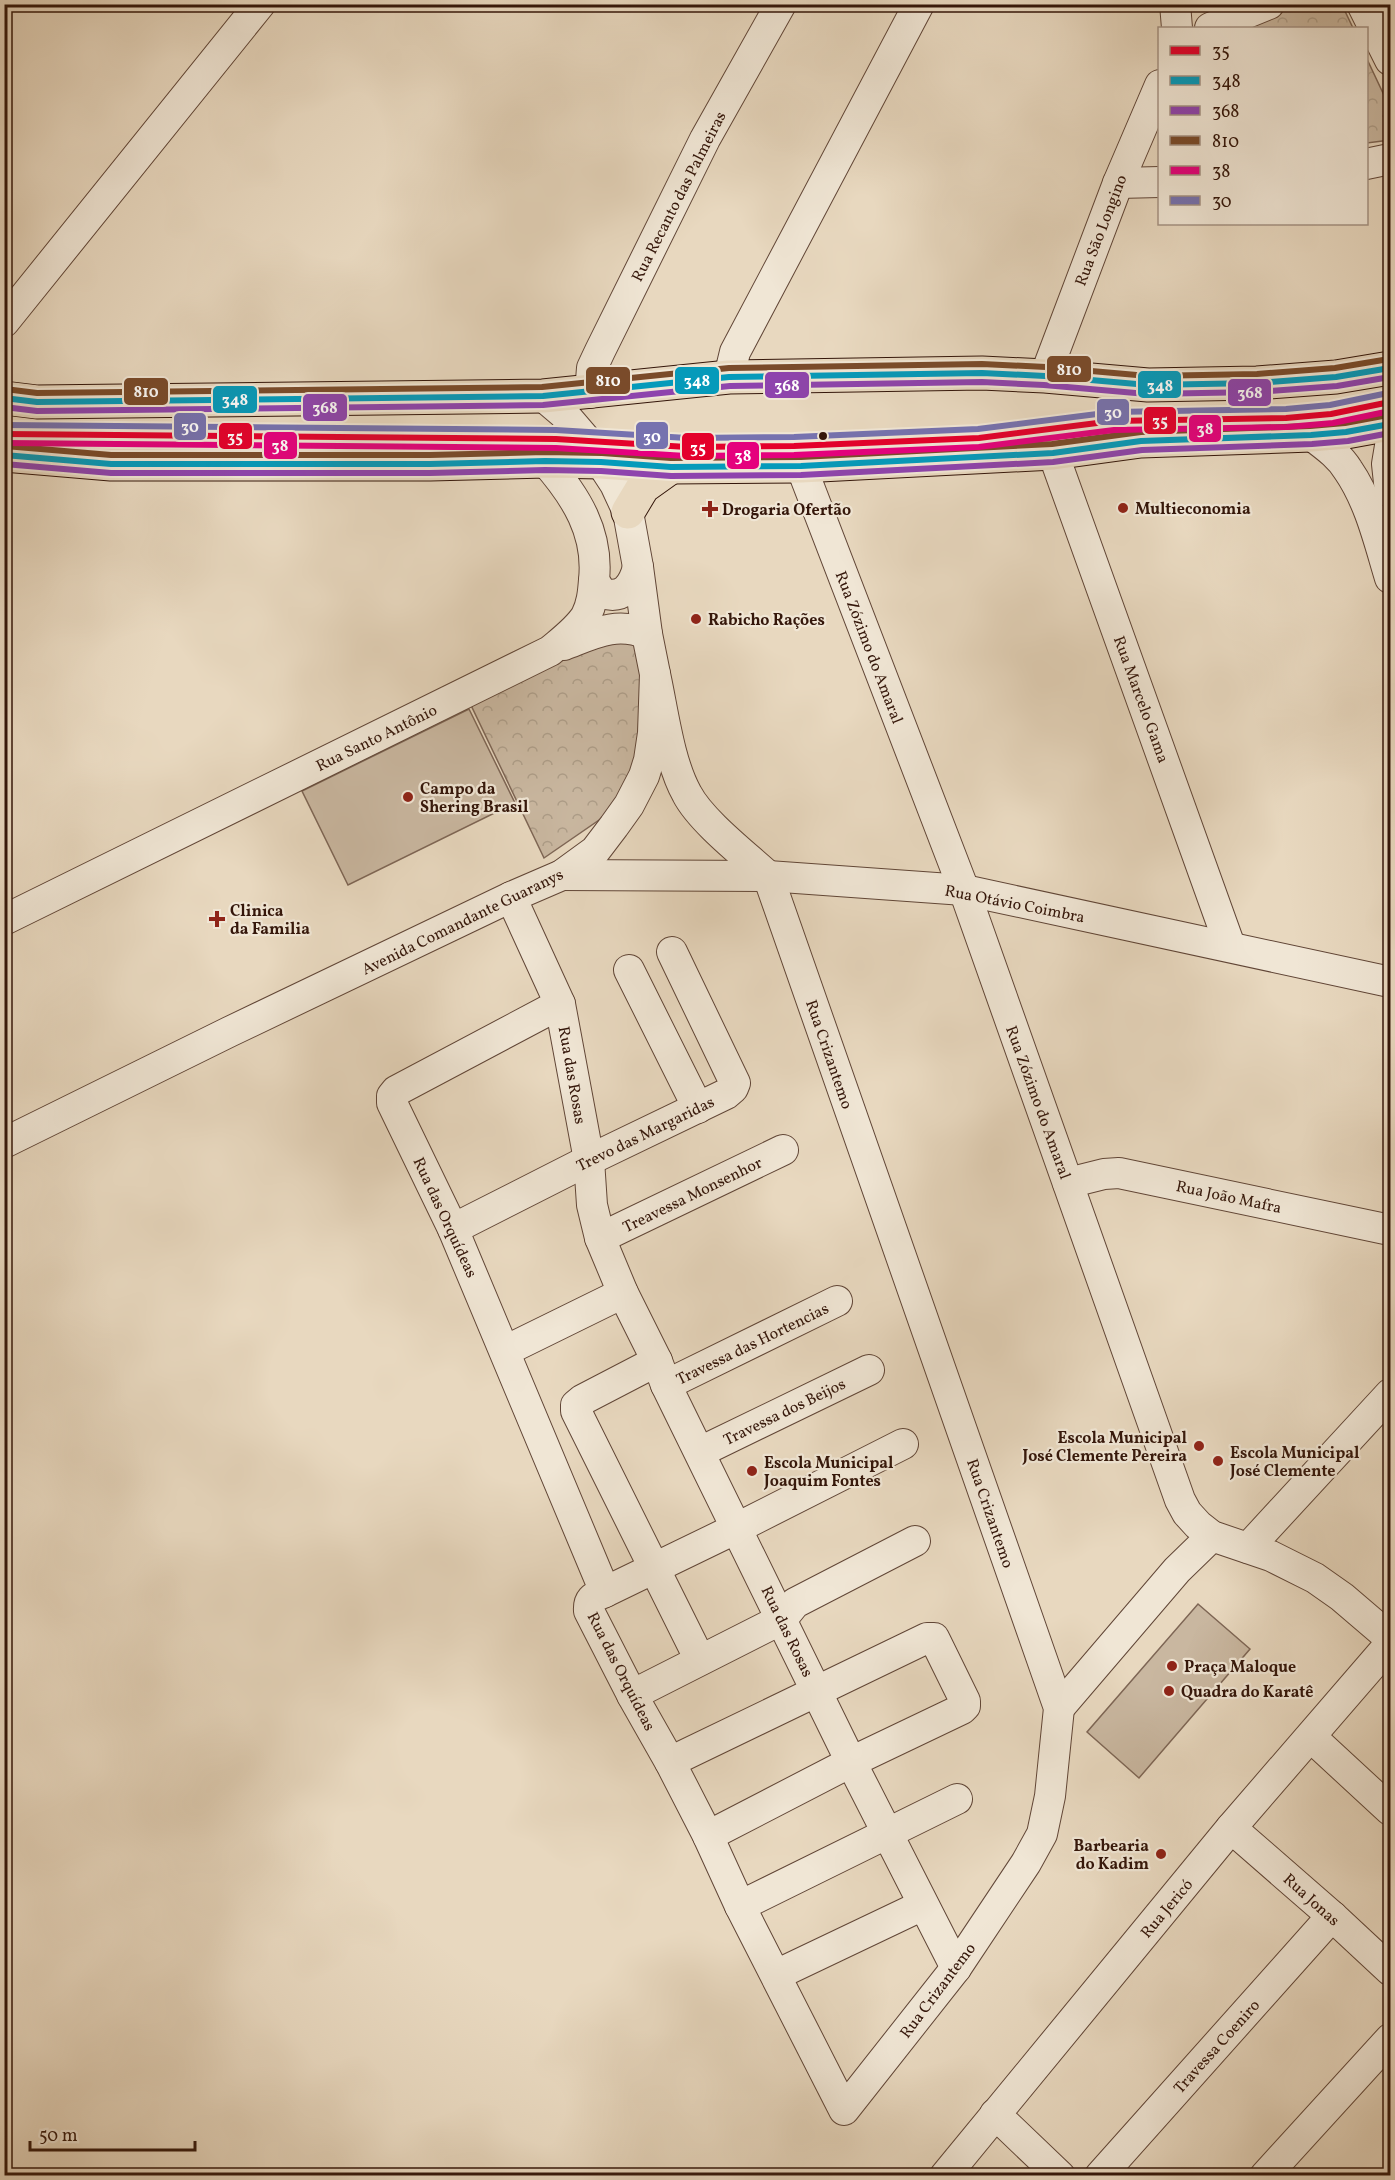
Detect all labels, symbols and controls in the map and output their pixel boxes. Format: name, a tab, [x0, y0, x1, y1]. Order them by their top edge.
legend	[1158, 27, 1368, 225]
text: 35	[1212, 40, 1230, 65]
text: 348	[1212, 70, 1241, 95]
text: 368	[1212, 100, 1240, 125]
street label: Rua Recanto das Palmeiras	[627, 108, 732, 286]
text: 810	[1212, 130, 1239, 155]
text: 38	[1212, 160, 1230, 185]
street label: Rua São Longino	[1071, 172, 1133, 290]
text: 30	[1212, 190, 1232, 215]
line badge: 810	[1046, 355, 1092, 383]
text: 810	[1056, 360, 1082, 382]
line badge: 810	[585, 366, 631, 395]
line badge: 348	[674, 366, 720, 395]
line badge: 348	[1137, 370, 1182, 399]
text: 810	[595, 371, 621, 393]
text: 348	[684, 371, 710, 393]
line badge: 368	[764, 371, 810, 399]
text: 368	[774, 376, 800, 398]
text: 348	[1147, 376, 1173, 398]
line badge: 810	[123, 377, 169, 406]
line badge: 368	[1227, 378, 1272, 407]
text: 810	[133, 382, 159, 404]
text: 368	[1237, 383, 1263, 405]
line badge: 348	[212, 385, 258, 414]
text: 348	[222, 390, 248, 412]
line badge: 368	[302, 393, 348, 422]
text: 368	[312, 398, 338, 420]
line badge: 30	[1096, 398, 1130, 426]
text: 30	[1104, 403, 1122, 425]
line badge: 35	[1143, 406, 1177, 435]
text: 35	[1152, 411, 1168, 433]
line badge: 30	[173, 412, 207, 441]
line badge: 38	[1188, 414, 1222, 443]
text: 30	[181, 417, 199, 439]
text: 38	[1197, 419, 1213, 441]
line badge: 30	[635, 421, 669, 450]
line badge: 35	[218, 422, 253, 450]
text: 35	[227, 427, 243, 449]
text: 30	[643, 427, 661, 449]
unlabelled marker	[817, 430, 829, 442]
line badge: 38	[263, 431, 298, 460]
line badge: 35	[681, 432, 715, 461]
text: 38	[272, 436, 288, 458]
text: 35	[690, 438, 706, 460]
line badge: 38	[726, 441, 760, 470]
text: 38	[735, 446, 751, 468]
place label: Multieconomia	[1135, 499, 1251, 521]
place label: Drogaria Ofertão	[722, 500, 851, 522]
marker: Multieconomia	[1116, 501, 1130, 515]
marker: Drogaria Ofertão	[703, 502, 717, 516]
street label: Rua Zózimo do Amaral	[829, 568, 908, 727]
place label: Rabicho Rações	[708, 610, 825, 632]
marker: Rabicho Rações	[689, 612, 703, 626]
street label: Rua Marcelo Gama	[1107, 633, 1173, 766]
street label: Rua Santo Antônio	[313, 700, 441, 778]
place label: Campo da Shering Brasil	[420, 779, 529, 819]
marker: Campo da Shering Brasil	[401, 790, 415, 804]
street label: Avenida Comandante Guaranys	[358, 864, 568, 981]
street label: Rua Otávio Coimbra	[943, 881, 1087, 929]
place label: Clinica da Familia	[230, 901, 310, 941]
marker: Clinica da Familia	[208, 910, 226, 928]
street label: Rua Crizantemo	[799, 997, 857, 1112]
street label: Rua Zózimo do Amaral	[999, 1023, 1075, 1183]
street label: Rua das Rosas	[552, 1025, 590, 1126]
street label: Trevo das Margaridas	[573, 1092, 719, 1178]
street label: Treavessa Monsenhor	[619, 1152, 767, 1239]
street label: Rua das Orquídeas	[407, 1154, 482, 1282]
street label: Rua João Mafra	[1174, 1176, 1284, 1220]
street label: Travessa das Hortencias	[673, 1298, 833, 1391]
street label: Travessa dos Beijos	[720, 1374, 850, 1452]
place label: Escola Municipal José Clemente Pereira	[1021, 1428, 1188, 1468]
marker: Escola Municipal José Clemente Pereira	[1192, 1439, 1206, 1453]
place label: Escola Municipal José Clemente	[1229, 1443, 1360, 1483]
place label: Escola Municipal Joaquim Fontes	[763, 1453, 894, 1493]
marker: Escola Municipal José Clemente	[1211, 1454, 1225, 1468]
street label: Rua Crizantemo	[960, 1456, 1018, 1571]
marker: Escola Municipal Joaquim Fontes	[745, 1464, 759, 1478]
street label: Rua das Rosas	[755, 1583, 818, 1681]
street label: Rua das Orquídeas	[581, 1609, 660, 1735]
place label: Praça Maloque	[1184, 1657, 1296, 1679]
marker: Praça Maloque	[1165, 1659, 1179, 1673]
place label: Quadra do Karatê	[1181, 1682, 1313, 1704]
marker: Quadra do Karatê	[1162, 1684, 1176, 1698]
place label: Barbearia do Kadim	[1073, 1836, 1149, 1876]
marker: Barbearia do Kadim	[1154, 1847, 1168, 1861]
street label: Rua Jonas	[1278, 1869, 1344, 1932]
street label: Rua Jericó	[1136, 1875, 1199, 1944]
street label: Rua Crizantemo	[895, 1939, 982, 2043]
street label: Travessa Coeniro	[1169, 1995, 1266, 2099]
scale bar	[30, 2114, 195, 2152]
text: 50 m	[39, 2124, 78, 2149]

